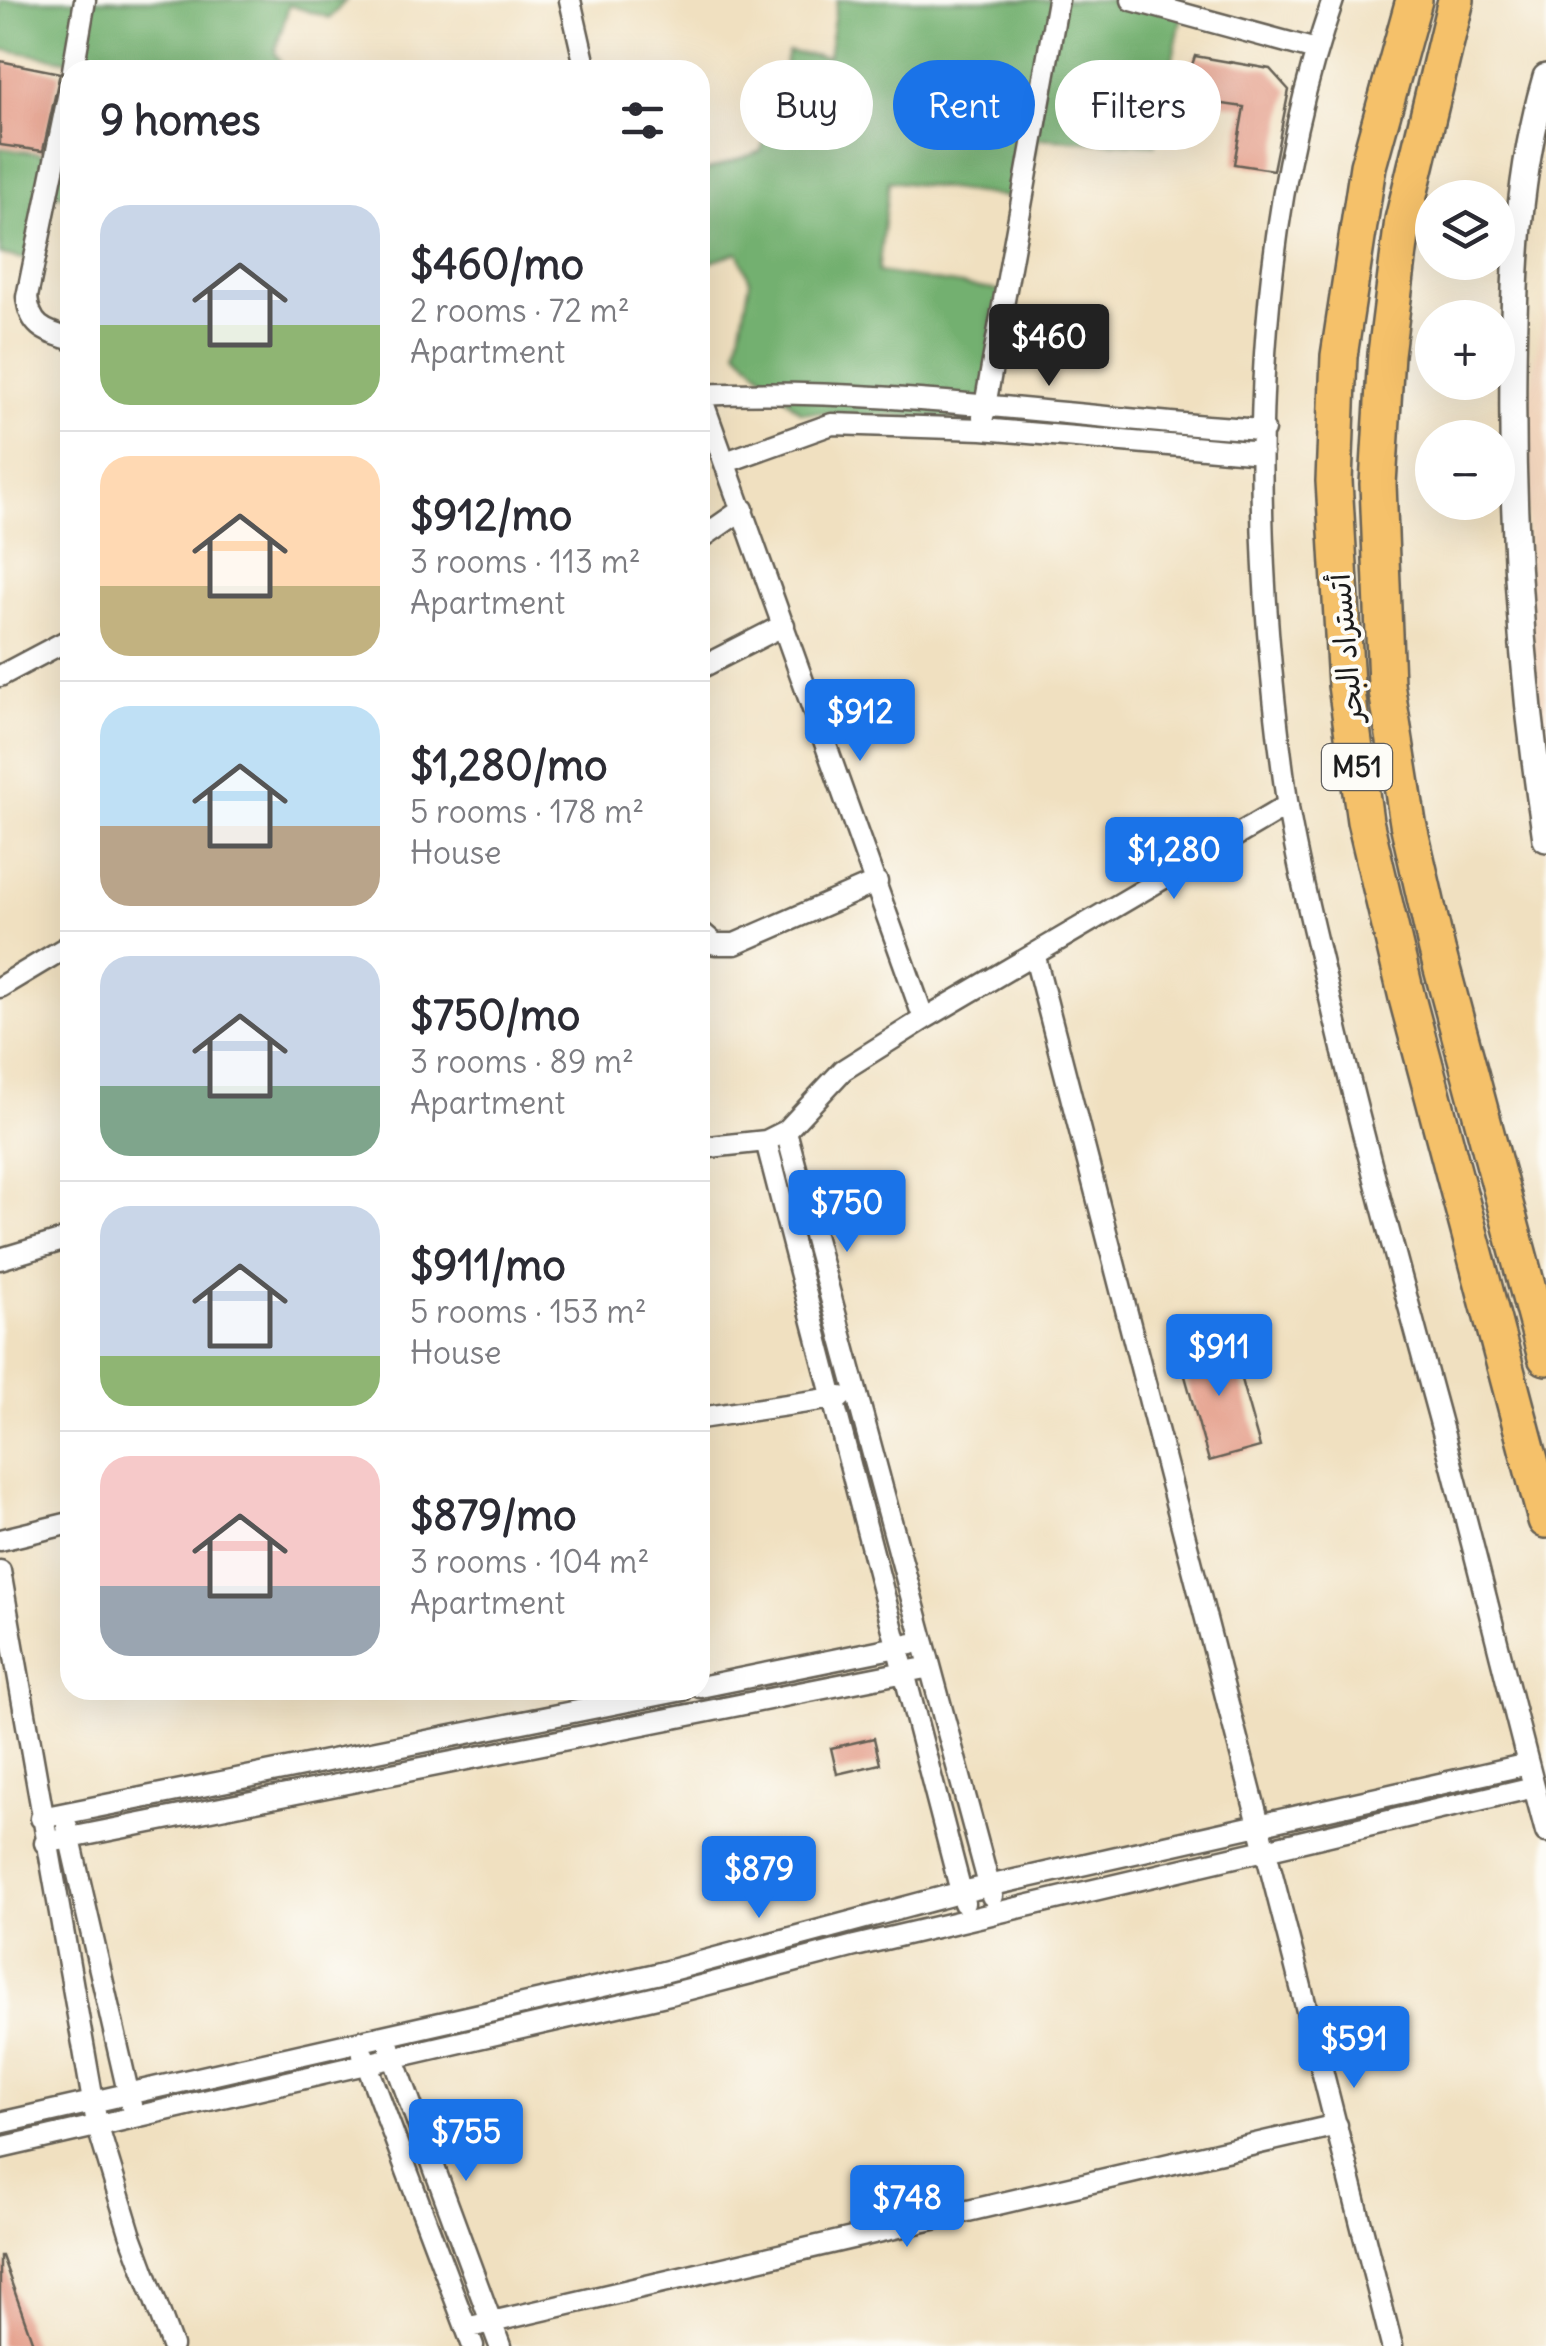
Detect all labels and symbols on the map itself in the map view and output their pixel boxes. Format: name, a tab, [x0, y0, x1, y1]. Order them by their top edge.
pin: $460	[990, 304, 1108, 389]
street label: أتستراد البحر	[1320, 572, 1371, 727]
pin: $912	[801, 679, 919, 764]
road number: M51	[1322, 744, 1392, 790]
pin: $1,280	[1093, 817, 1255, 902]
pin: $750	[788, 1170, 906, 1255]
pin: $911	[1160, 1314, 1278, 1399]
pin: $879	[700, 1836, 818, 1921]
pin: $591	[1295, 2006, 1413, 2091]
pin: $755	[407, 2099, 525, 2184]
pin: $748	[848, 2165, 966, 2250]

